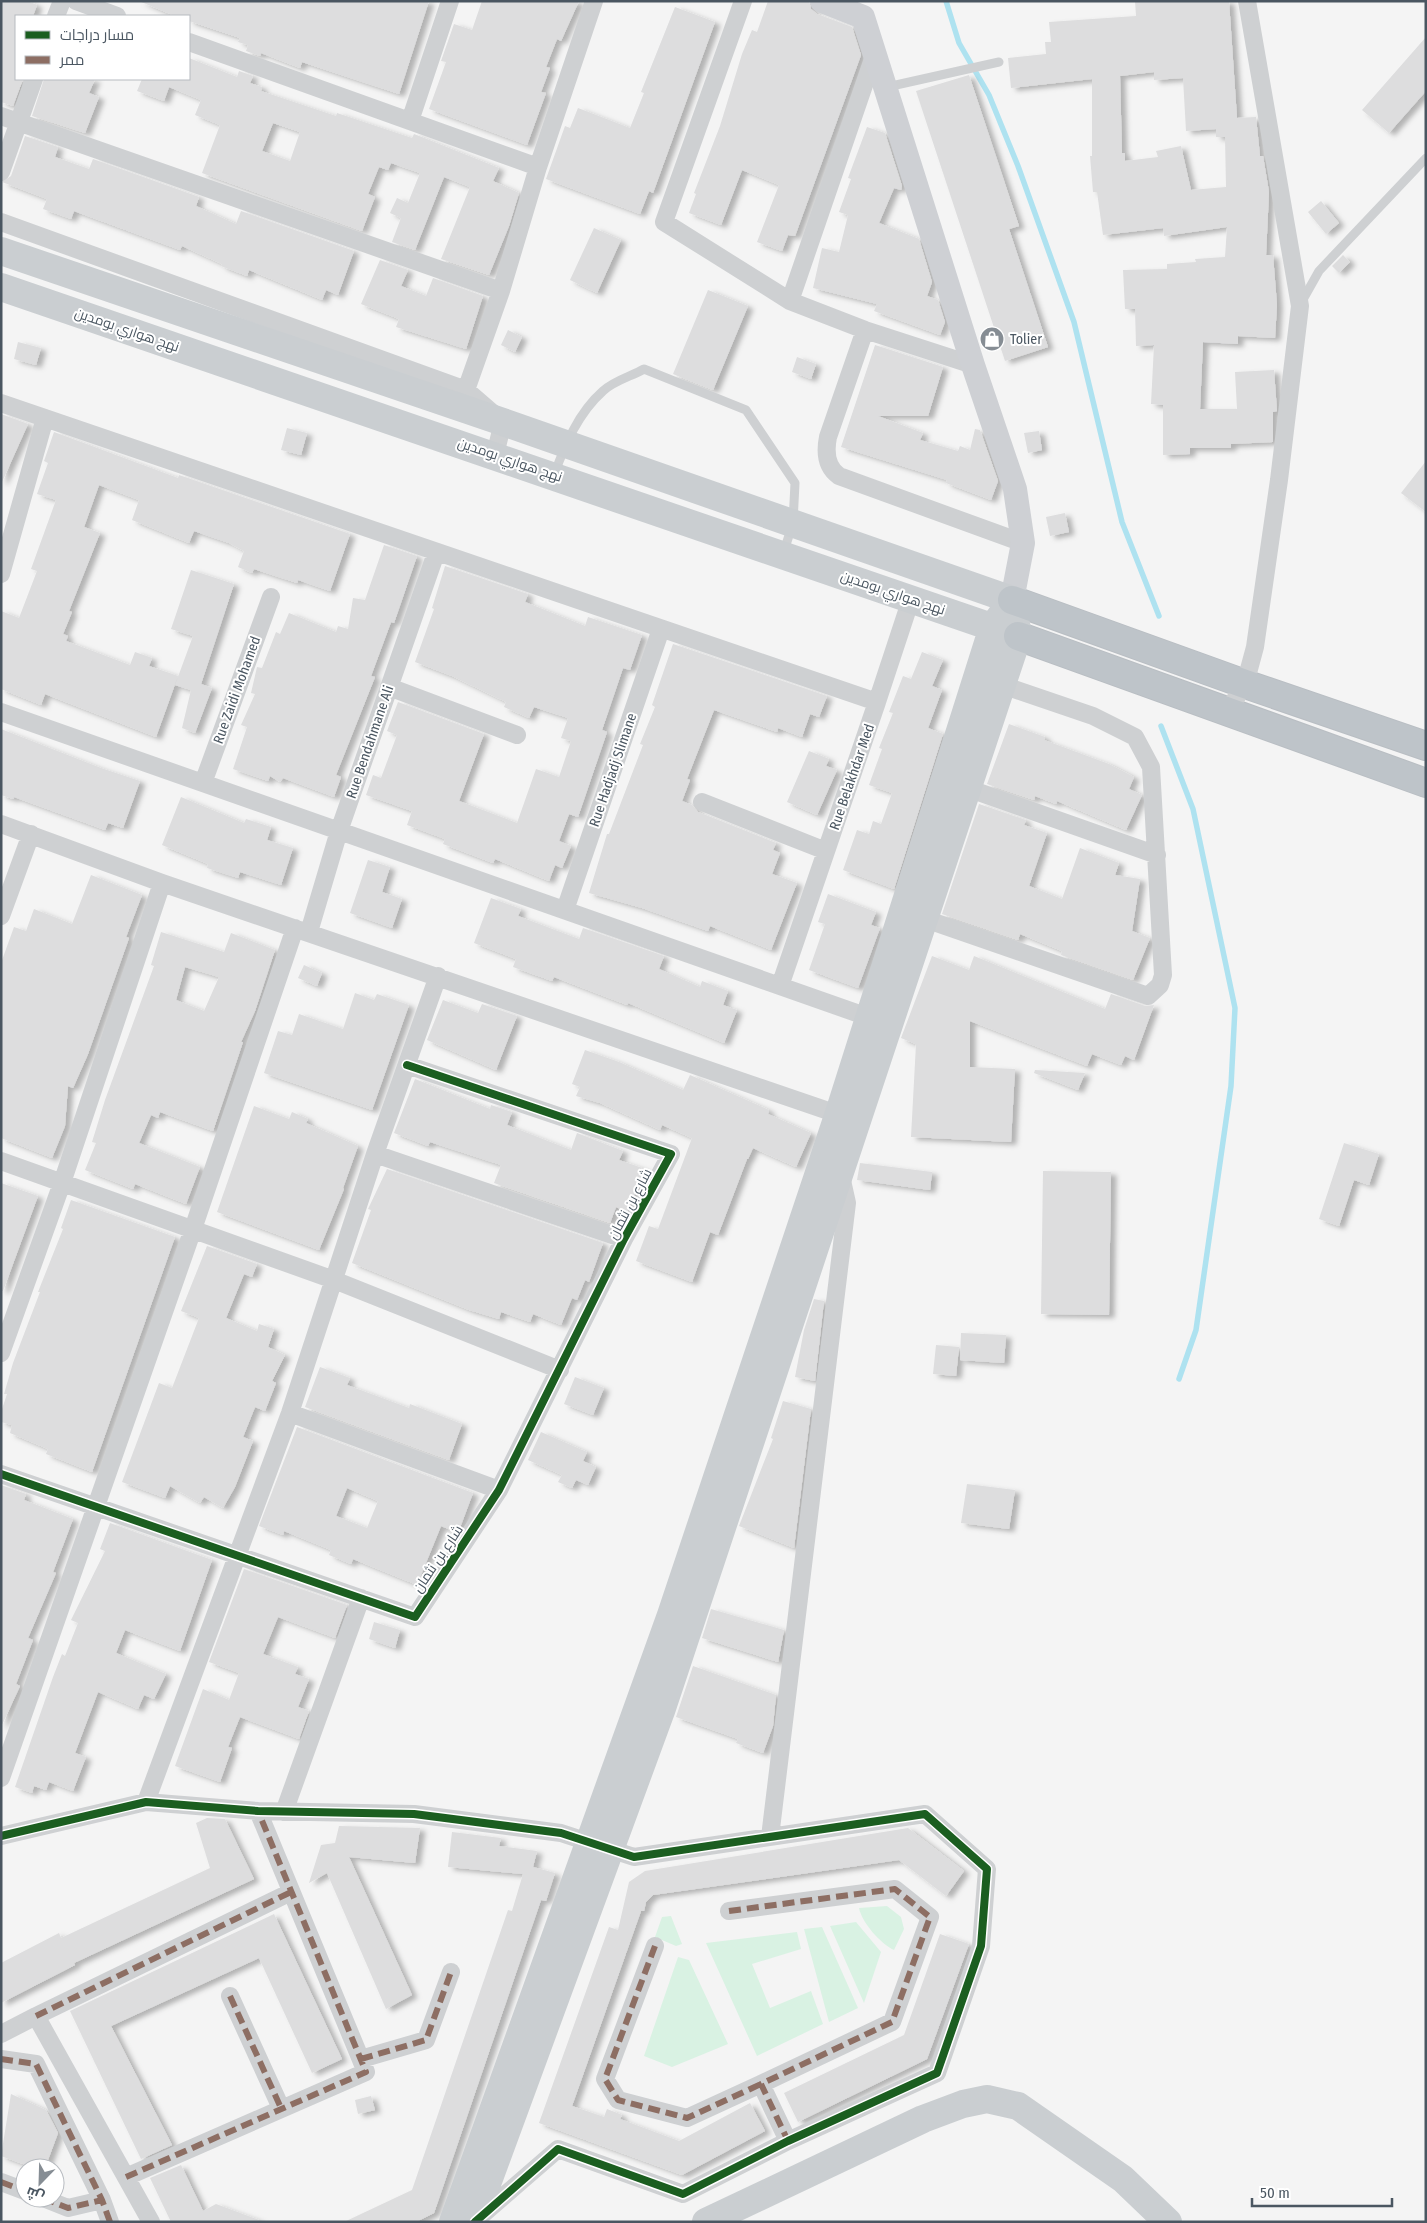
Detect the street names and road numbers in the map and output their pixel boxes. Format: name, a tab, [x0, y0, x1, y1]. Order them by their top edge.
street label: نهج هواري بومدين	[72, 304, 181, 359]
street label: نهج هواري بومدين	[455, 434, 564, 489]
street label: نهج هواري بومدين	[838, 567, 947, 622]
street label: Rue Zaidi Mohamed	[210, 634, 264, 746]
street label: Rue Bendahmane Ali	[343, 683, 397, 801]
street label: Rue Hadjadj Slimane	[586, 711, 640, 829]
street label: Rue Belakhdar Med	[826, 722, 878, 832]
street label: شارع بن نثمان	[604, 1166, 656, 1242]
street label: شارع بن نثمان	[409, 1522, 467, 1596]

